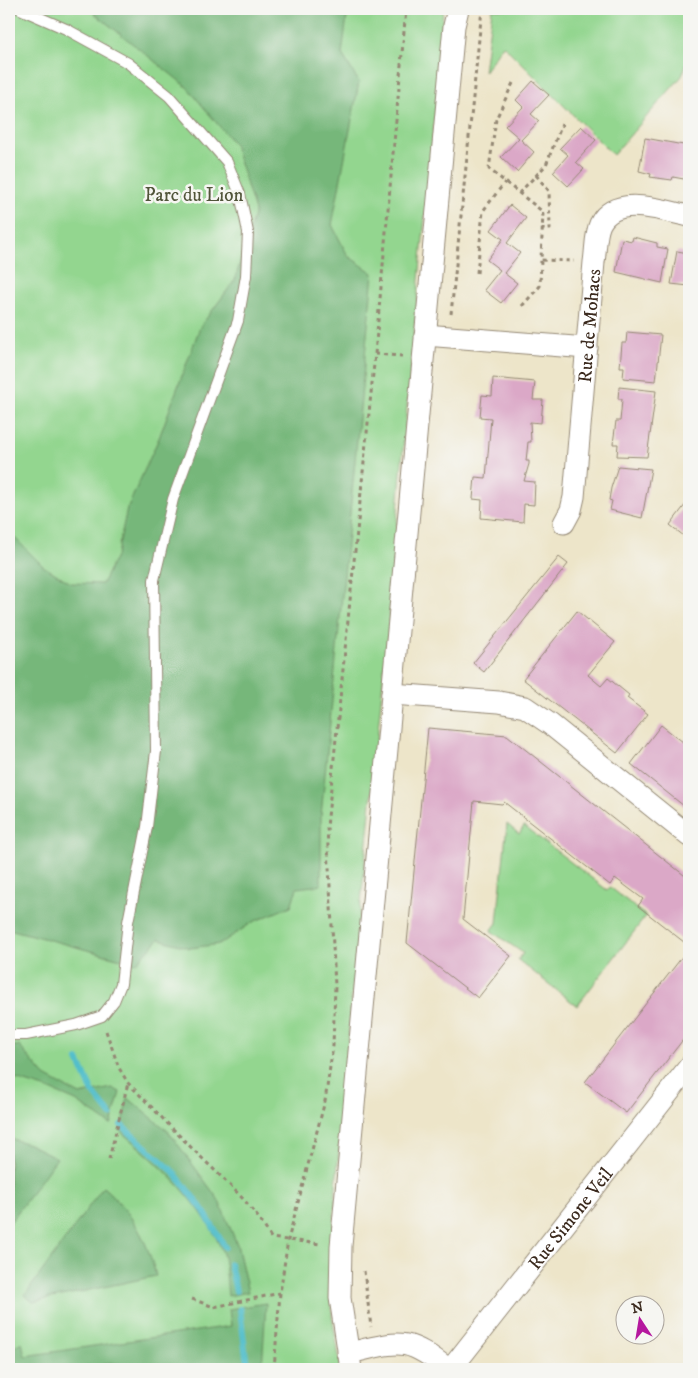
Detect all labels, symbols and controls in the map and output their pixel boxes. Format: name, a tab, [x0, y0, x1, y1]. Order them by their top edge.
park label: Parc du Lion	[145, 184, 243, 207]
street label: Rue de Mohacs	[574, 268, 606, 384]
street label: Rue Simone Veil	[524, 1163, 618, 1275]
north arrow	[616, 1296, 666, 1346]
text: N	[630, 1298, 645, 1318]

